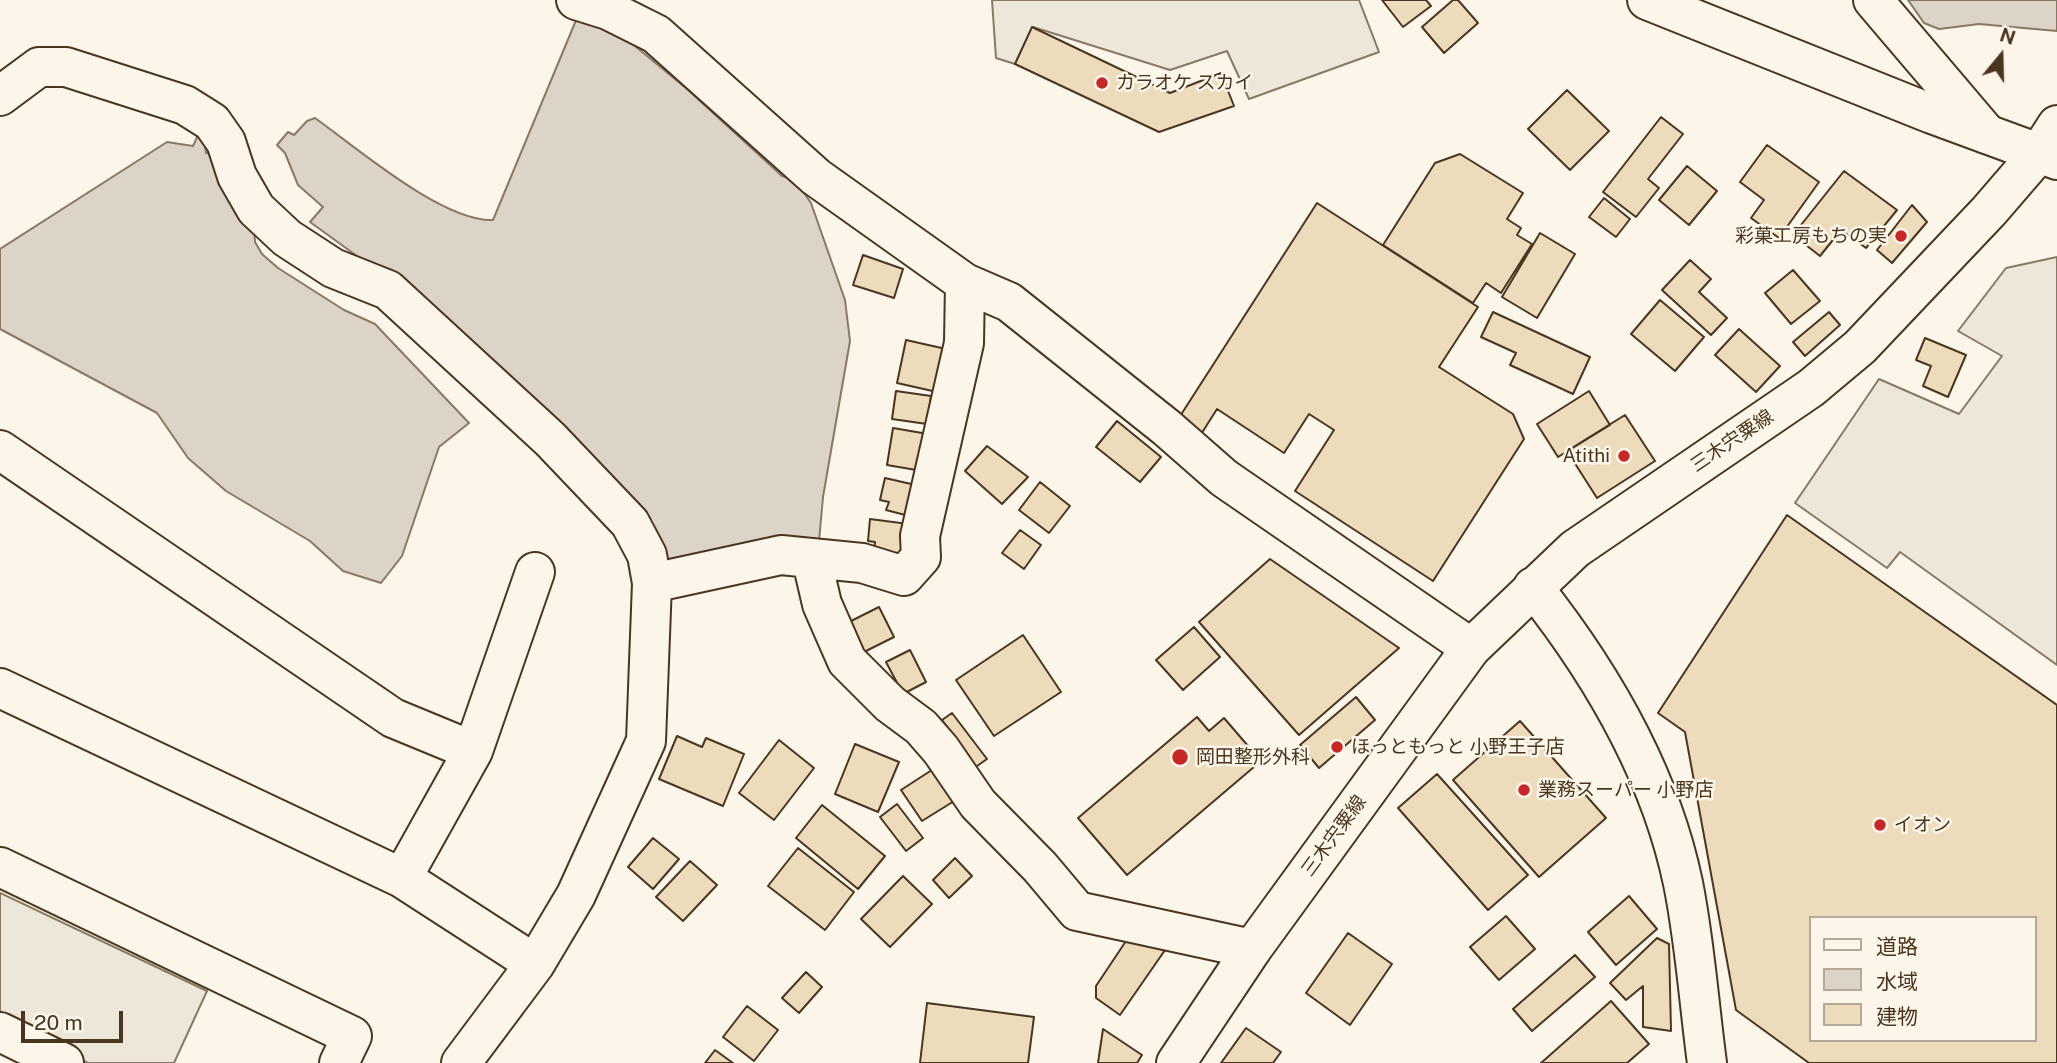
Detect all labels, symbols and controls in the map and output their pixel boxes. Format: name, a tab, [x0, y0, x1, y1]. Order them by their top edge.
north arrow	[1966, 21, 2036, 91]
text: N	[1997, 23, 2018, 49]
place label: カラオケ スカイ	[1116, 72, 1254, 94]
marker: カラオケ スカイ	[1094, 75, 1110, 91]
place label: 彩菓工房もちの実	[1735, 225, 1887, 247]
marker: 彩菓工房もちの実	[1893, 228, 1909, 244]
street label: 三木宍粟線	[1686, 405, 1778, 477]
place label: Atithi	[1562, 445, 1610, 467]
marker: Atithi	[1616, 448, 1632, 464]
place label: ほっともっと 小野王子店	[1351, 736, 1565, 758]
marker: ほっともっと 小野王子店	[1329, 739, 1345, 755]
place label: 岡田整形外科	[1196, 746, 1310, 768]
marker: 岡田整形外科	[1170, 747, 1190, 767]
place label: 業務スーパー 小野店	[1538, 779, 1714, 801]
marker: 業務スーパー 小野店	[1516, 782, 1532, 798]
street label: 三木宍粟線	[1297, 791, 1371, 881]
place label: イオン	[1894, 814, 1951, 836]
marker: イオン	[1872, 817, 1888, 833]
legend	[1808, 916, 2036, 1042]
text: 道路	[1876, 934, 1918, 959]
text: 水域	[1876, 969, 1918, 994]
scale bar	[24, 996, 126, 1040]
text: 建物	[1876, 1004, 1918, 1029]
text: 20 m	[34, 1010, 83, 1035]

